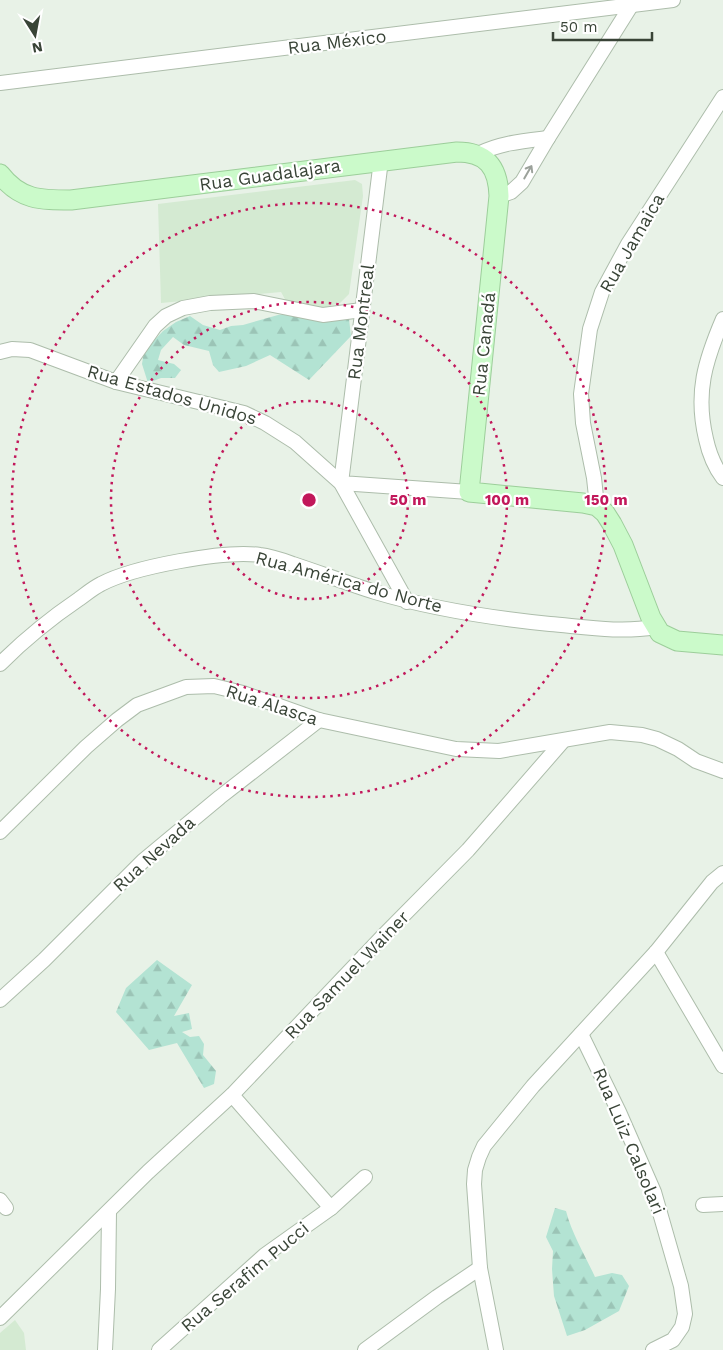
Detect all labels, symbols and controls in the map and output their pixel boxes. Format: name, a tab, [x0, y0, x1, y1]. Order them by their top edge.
north arrow	[10, 10, 60, 60]
scale bar	[553, 10, 652, 42]
text: 50 m	[560, 18, 597, 36]
street label: Rua México	[286, 25, 388, 58]
text: N	[31, 39, 44, 57]
street label: Rua Guadalajara	[198, 154, 342, 195]
one-way arrow	[524, 165, 533, 180]
street label: Rua Jamaica	[595, 190, 668, 296]
street label: Rua Montreal	[343, 262, 378, 381]
street label: Rua Canadá	[468, 291, 499, 397]
street label: Rua Estados Unidos	[85, 360, 259, 429]
centre of rings	[300, 491, 318, 509]
text: 50 m	[390, 491, 426, 509]
text: 100 m	[485, 491, 529, 509]
text: 150 m	[584, 491, 628, 509]
street label: Rua América do Norte	[253, 546, 445, 617]
street label: Rua Alasca	[224, 680, 321, 729]
street label: Rua Nevada	[108, 811, 199, 896]
street label: Rua Samuel Wainer	[280, 906, 413, 1043]
street label: Rua Luiz Calsolari	[589, 1064, 670, 1217]
street label: Rua Serafim Pucci	[177, 1217, 313, 1336]

